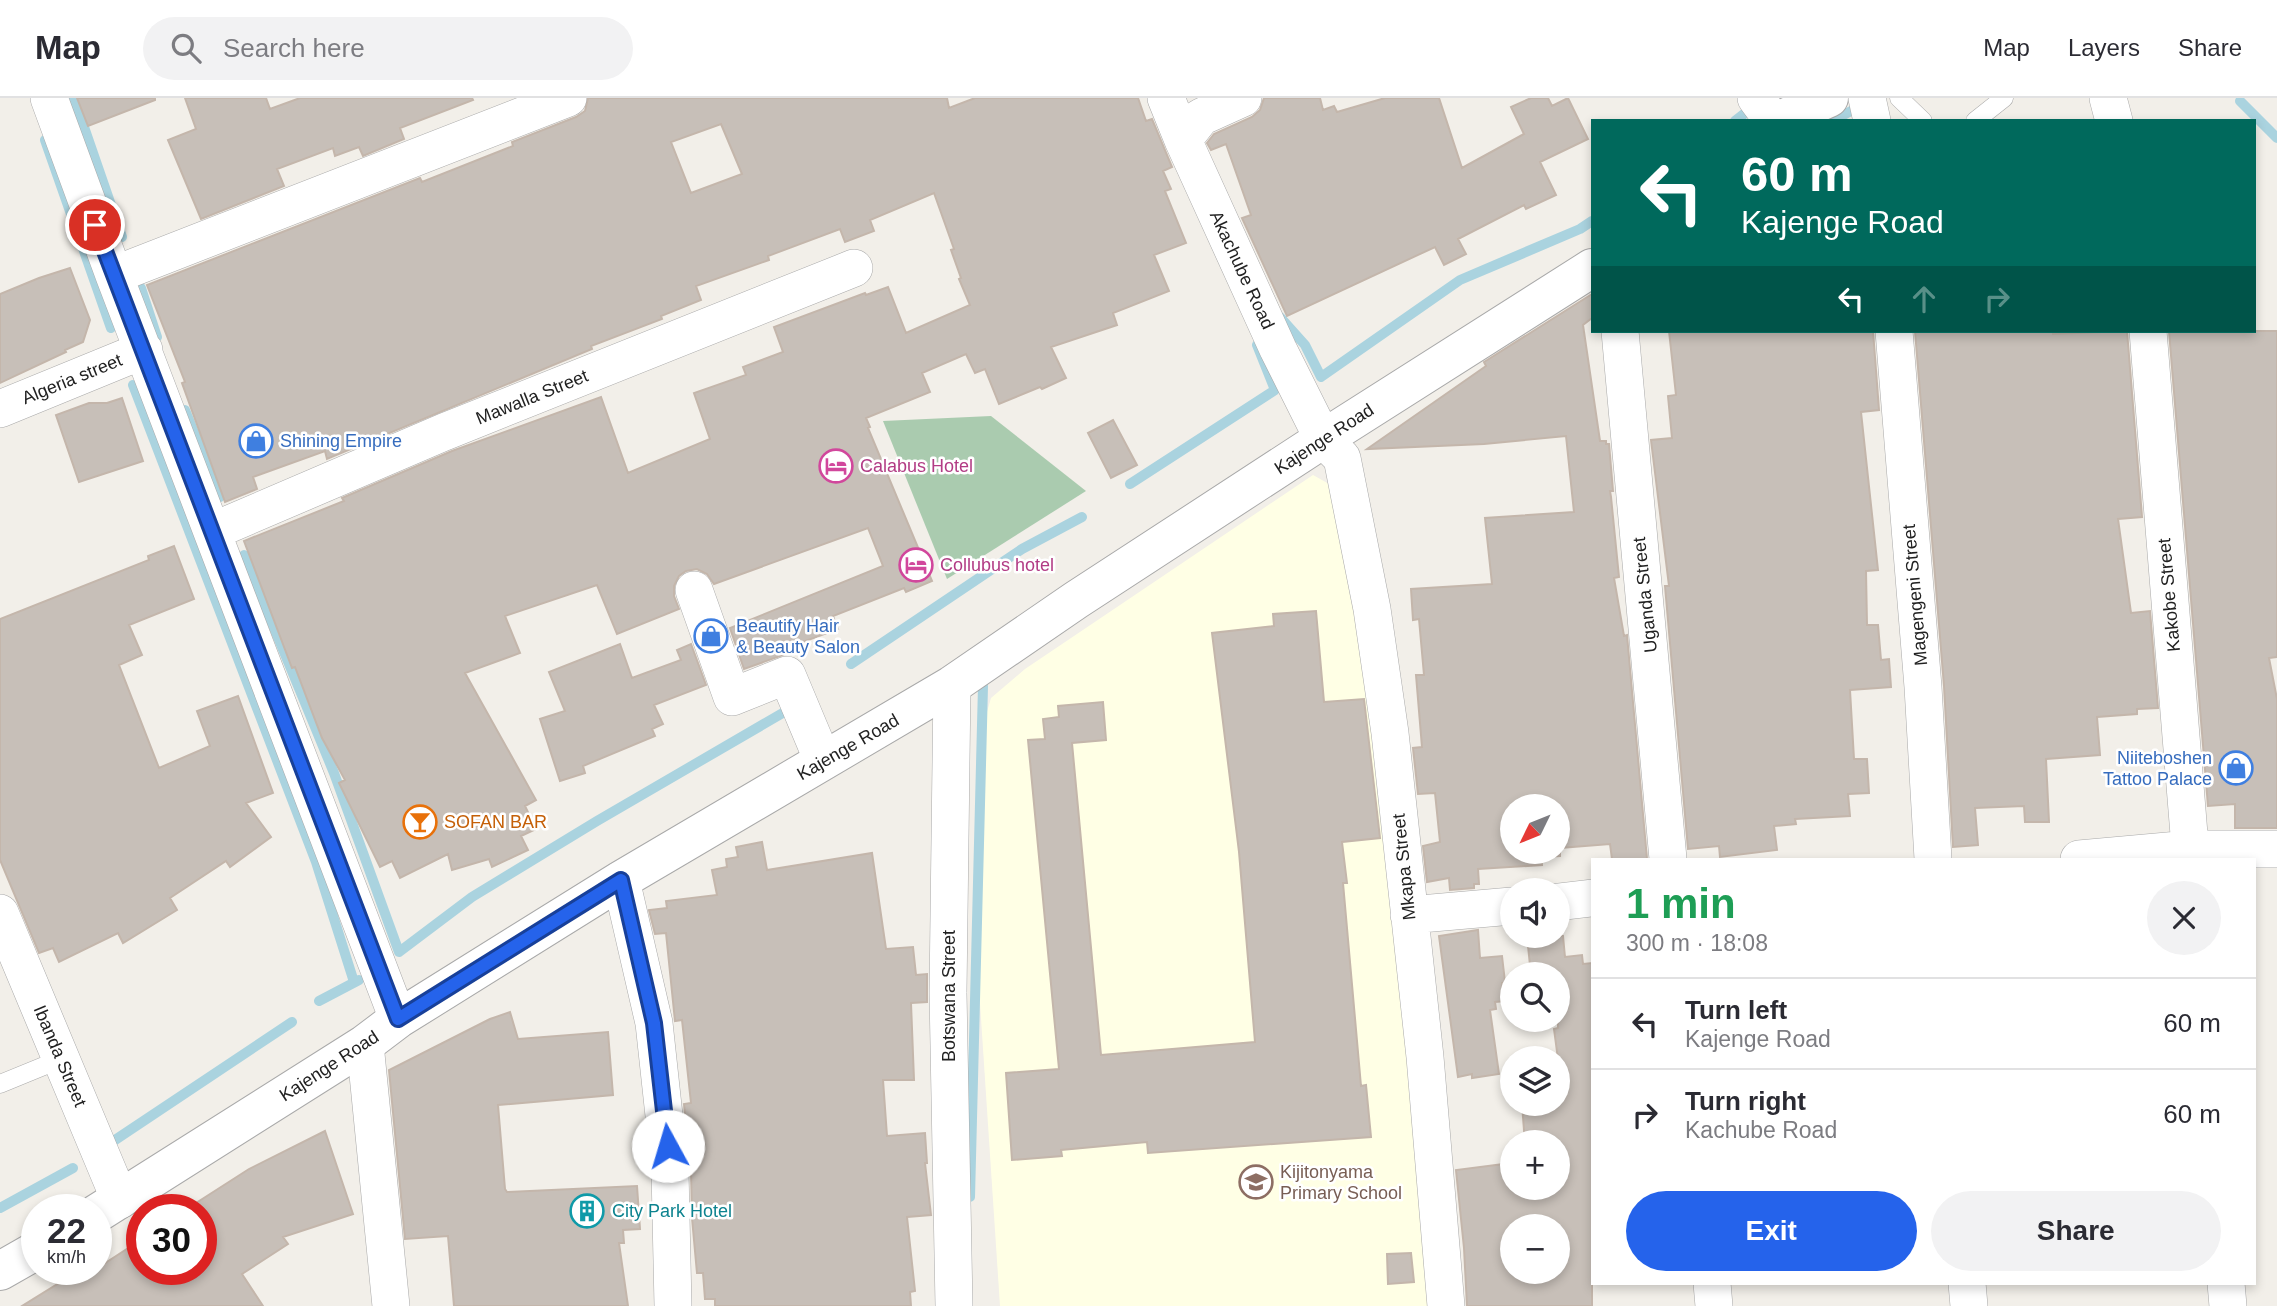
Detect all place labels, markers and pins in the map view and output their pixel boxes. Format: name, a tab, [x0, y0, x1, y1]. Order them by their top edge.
pin	[65, 195, 125, 255]
shop icon: Shining Empire	[237, 422, 275, 460]
place label: Shining Empire	[280, 431, 402, 451]
hotel icon: Calabus Hotel	[817, 447, 855, 485]
place label: Calabus Hotel	[860, 456, 973, 476]
hotel icon: Collubus hotel	[897, 546, 935, 584]
place label: Collubus hotel	[940, 555, 1054, 575]
place label: Beautify Hair & Beauty Salon	[736, 616, 860, 657]
shop icon: Beautify Hair & Beauty Salon	[692, 617, 730, 655]
place label: Niiteboshen Tattoo Palace	[2103, 748, 2212, 789]
shop icon: Niiteboshen Tattoo Palace	[2217, 749, 2255, 787]
bar icon: SOFAN BAR	[401, 803, 439, 841]
place label: SOFAN BAR	[444, 812, 547, 832]
place label: Kijitonyama Primary School	[1280, 1162, 1402, 1203]
school or university icon: Kijitonyama Primary School	[1237, 1163, 1275, 1201]
building icon: City Park Hotel	[568, 1192, 606, 1230]
place label: City Park Hotel	[612, 1201, 732, 1221]

